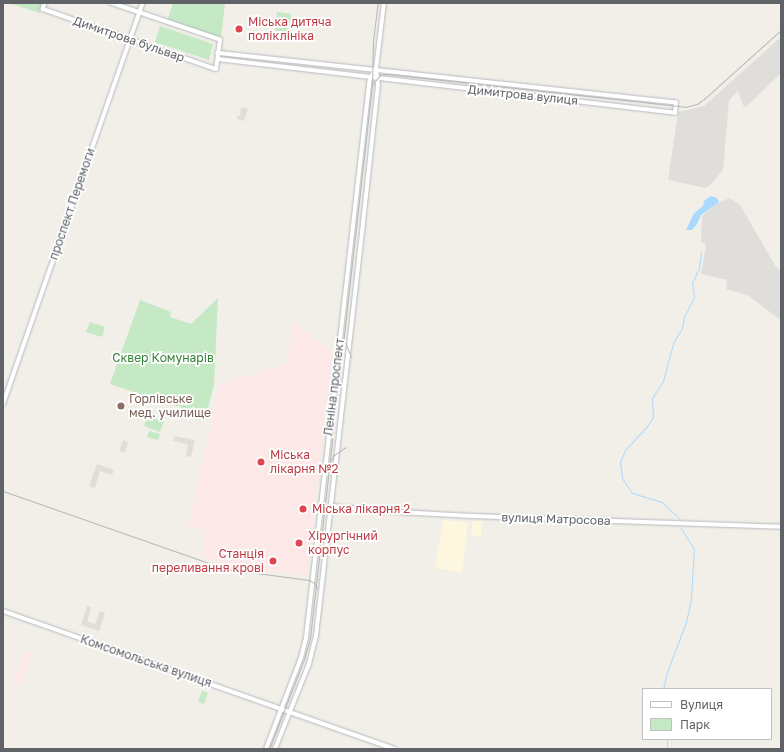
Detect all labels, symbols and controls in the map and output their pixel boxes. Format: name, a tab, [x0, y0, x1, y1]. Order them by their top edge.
street label: Димитрова бульвар	[71, 13, 187, 65]
place label: Міська дитяча поліклініка	[248, 15, 332, 43]
marker: Міська дитяча поліклініка	[233, 23, 245, 35]
street label: Димитрова вулиця	[467, 82, 579, 108]
street label: проспект Перемоги	[46, 146, 98, 262]
street label: Леніна проспект	[321, 337, 347, 437]
park label: Сквер Комунарів	[112, 351, 214, 365]
place label: Горлівське мед. училище	[129, 392, 211, 420]
marker: Горлівське мед. училище	[116, 401, 126, 411]
place label: Міська лікарня №2	[270, 448, 338, 476]
marker: Міська лікарня №2	[255, 456, 267, 468]
place label: Міська лікарня 2	[312, 502, 410, 516]
marker: Міська лікарня 2	[297, 503, 309, 515]
street label: вулиця Матросова	[501, 510, 611, 528]
place label: Хірургічний корпус	[308, 529, 378, 557]
marker: Хірургічний корпус	[293, 537, 305, 549]
place label: Станція переливання крові	[152, 547, 264, 575]
marker: Станція переливання крові	[267, 555, 279, 567]
street label: Комсомольська вулиця	[78, 632, 214, 690]
legend	[642, 688, 772, 740]
text: Вулиця	[680, 697, 723, 712]
text: Парк	[680, 717, 710, 732]

